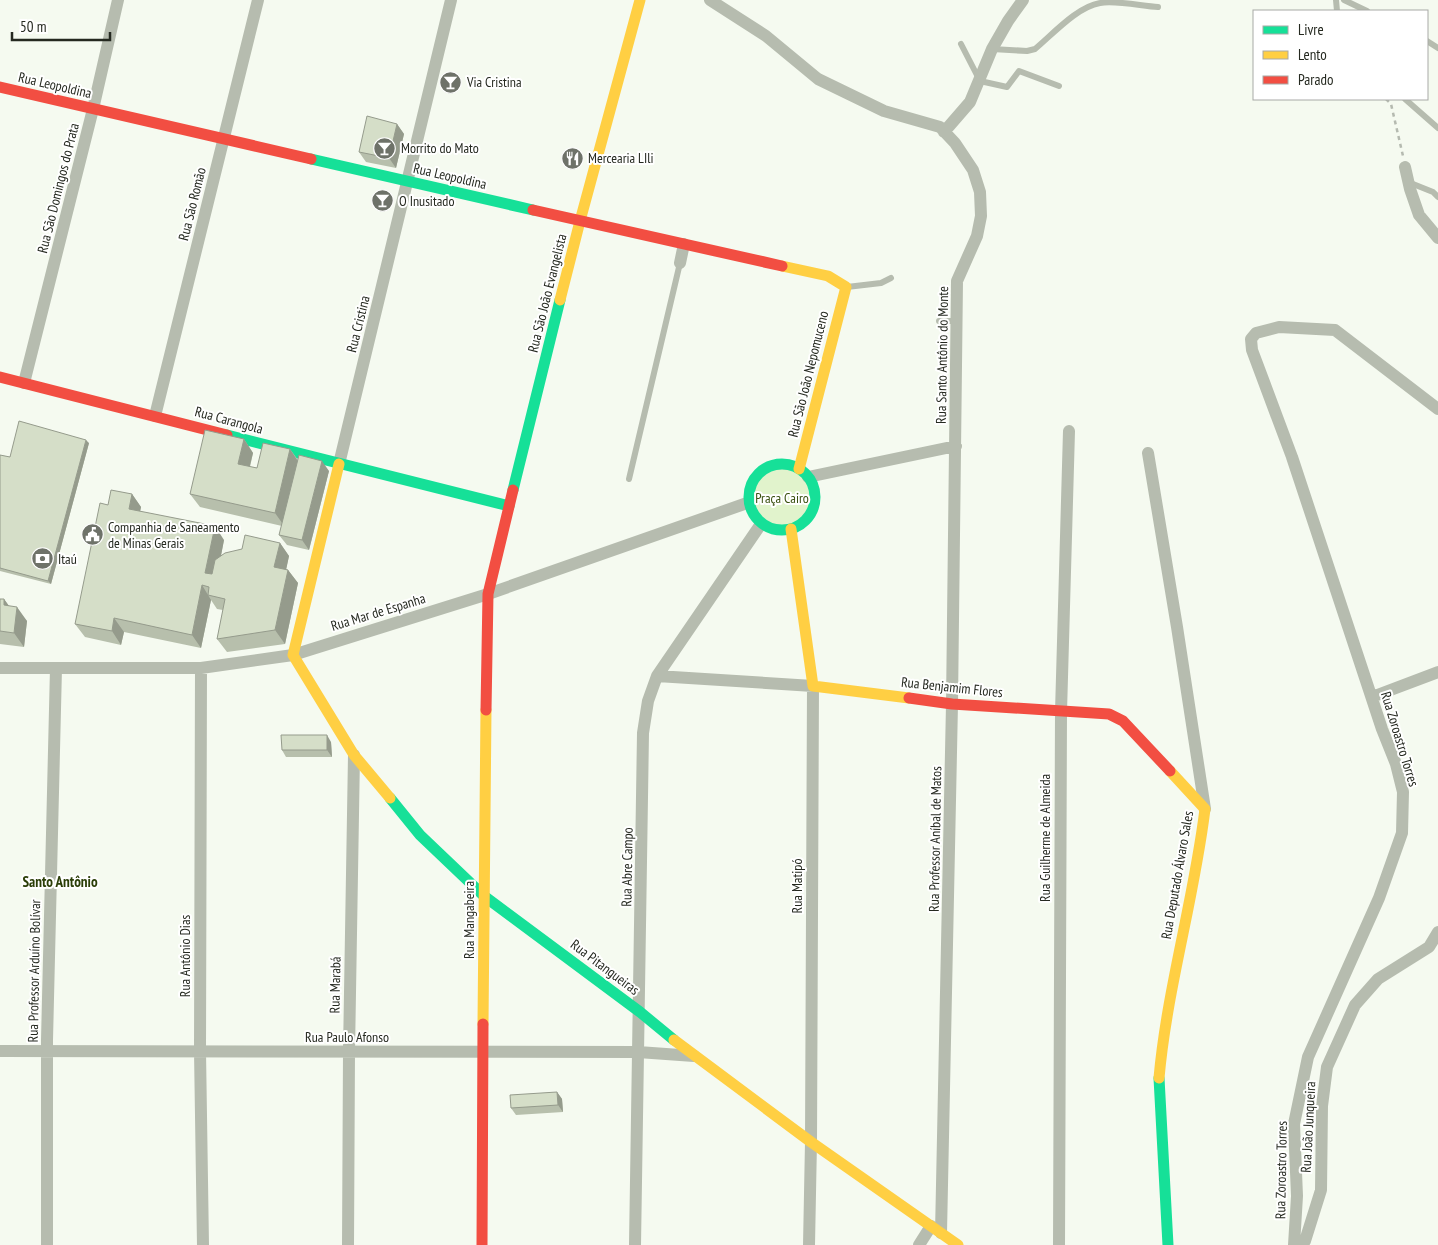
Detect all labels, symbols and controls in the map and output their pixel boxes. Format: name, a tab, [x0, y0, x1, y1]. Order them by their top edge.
scale bar	[12, 10, 110, 42]
legend	[1253, 10, 1428, 100]
text: 50 m	[20, 17, 46, 36]
text: Livre	[1298, 20, 1324, 39]
text: Lento	[1298, 45, 1327, 64]
street label: Rua Leopoldina	[17, 68, 93, 102]
bar icon: Via Cristina	[439, 70, 463, 94]
text: Parado	[1298, 70, 1333, 89]
place label: Via Cristina	[466, 73, 522, 91]
street label: Rua São Domingos do Prata	[33, 121, 83, 255]
bar icon: Morrito do Mato	[373, 136, 397, 160]
place label: Morrito do Mato	[401, 139, 479, 157]
restaurant icon: Mercearia LIli	[560, 146, 584, 170]
place label: Mercearia LIli	[588, 149, 653, 167]
street label: Rua Leopoldina	[412, 159, 488, 193]
street label: Rua São Romão	[174, 165, 210, 243]
bar icon: O Inusitado	[371, 189, 395, 213]
place label: O Inusitado	[399, 192, 454, 210]
street label: Rua São João Evangelista	[524, 232, 570, 354]
street label: Rua Santo Antônio do Monte	[932, 286, 952, 424]
street label: Rua Cristina	[342, 294, 374, 354]
street label: Rua São João Nepomuceno	[784, 309, 832, 439]
street label: Rua Carangola	[193, 402, 265, 438]
park label: Praça Cairo	[755, 489, 809, 507]
place label: Companhia de Saneamento de Minas Gerais	[108, 518, 240, 552]
public building icon: Companhia de Saneamento de Minas Gerais	[80, 523, 104, 547]
bank icon: Itaú	[30, 547, 54, 571]
place label: Itaú	[58, 550, 77, 568]
street label: Rua Mar de Espanha	[329, 589, 427, 635]
street label: Rua Benjamim Flores	[900, 673, 1004, 701]
street label: Rua Zoroastro Torres	[1377, 689, 1423, 789]
street label: Rua Professor Aníbal de Matos	[925, 766, 945, 912]
street label: Rua Guilherme de Almeida	[1036, 774, 1054, 902]
street label: Rua Deputado Álvaro Sales	[1157, 809, 1197, 941]
street label: Rua Abre Campo	[617, 827, 637, 907]
street label: Rua Matipó	[788, 859, 806, 913]
district label: Santo Antônio	[22, 872, 98, 891]
street label: Rua Mangabeira	[460, 881, 478, 959]
street label: Rua Professor Arduíno Bolívar	[24, 899, 44, 1043]
street label: Rua Antônio Dias	[176, 915, 194, 997]
street label: Rua Pitangueiras	[567, 935, 643, 999]
street label: Rua Marabá	[326, 956, 344, 1014]
street label: Rua Paulo Afonso	[305, 1028, 389, 1046]
street label: Rua João Junqueira	[1297, 1081, 1319, 1173]
street label: Rua Zoroastro Torres	[1271, 1120, 1291, 1219]

